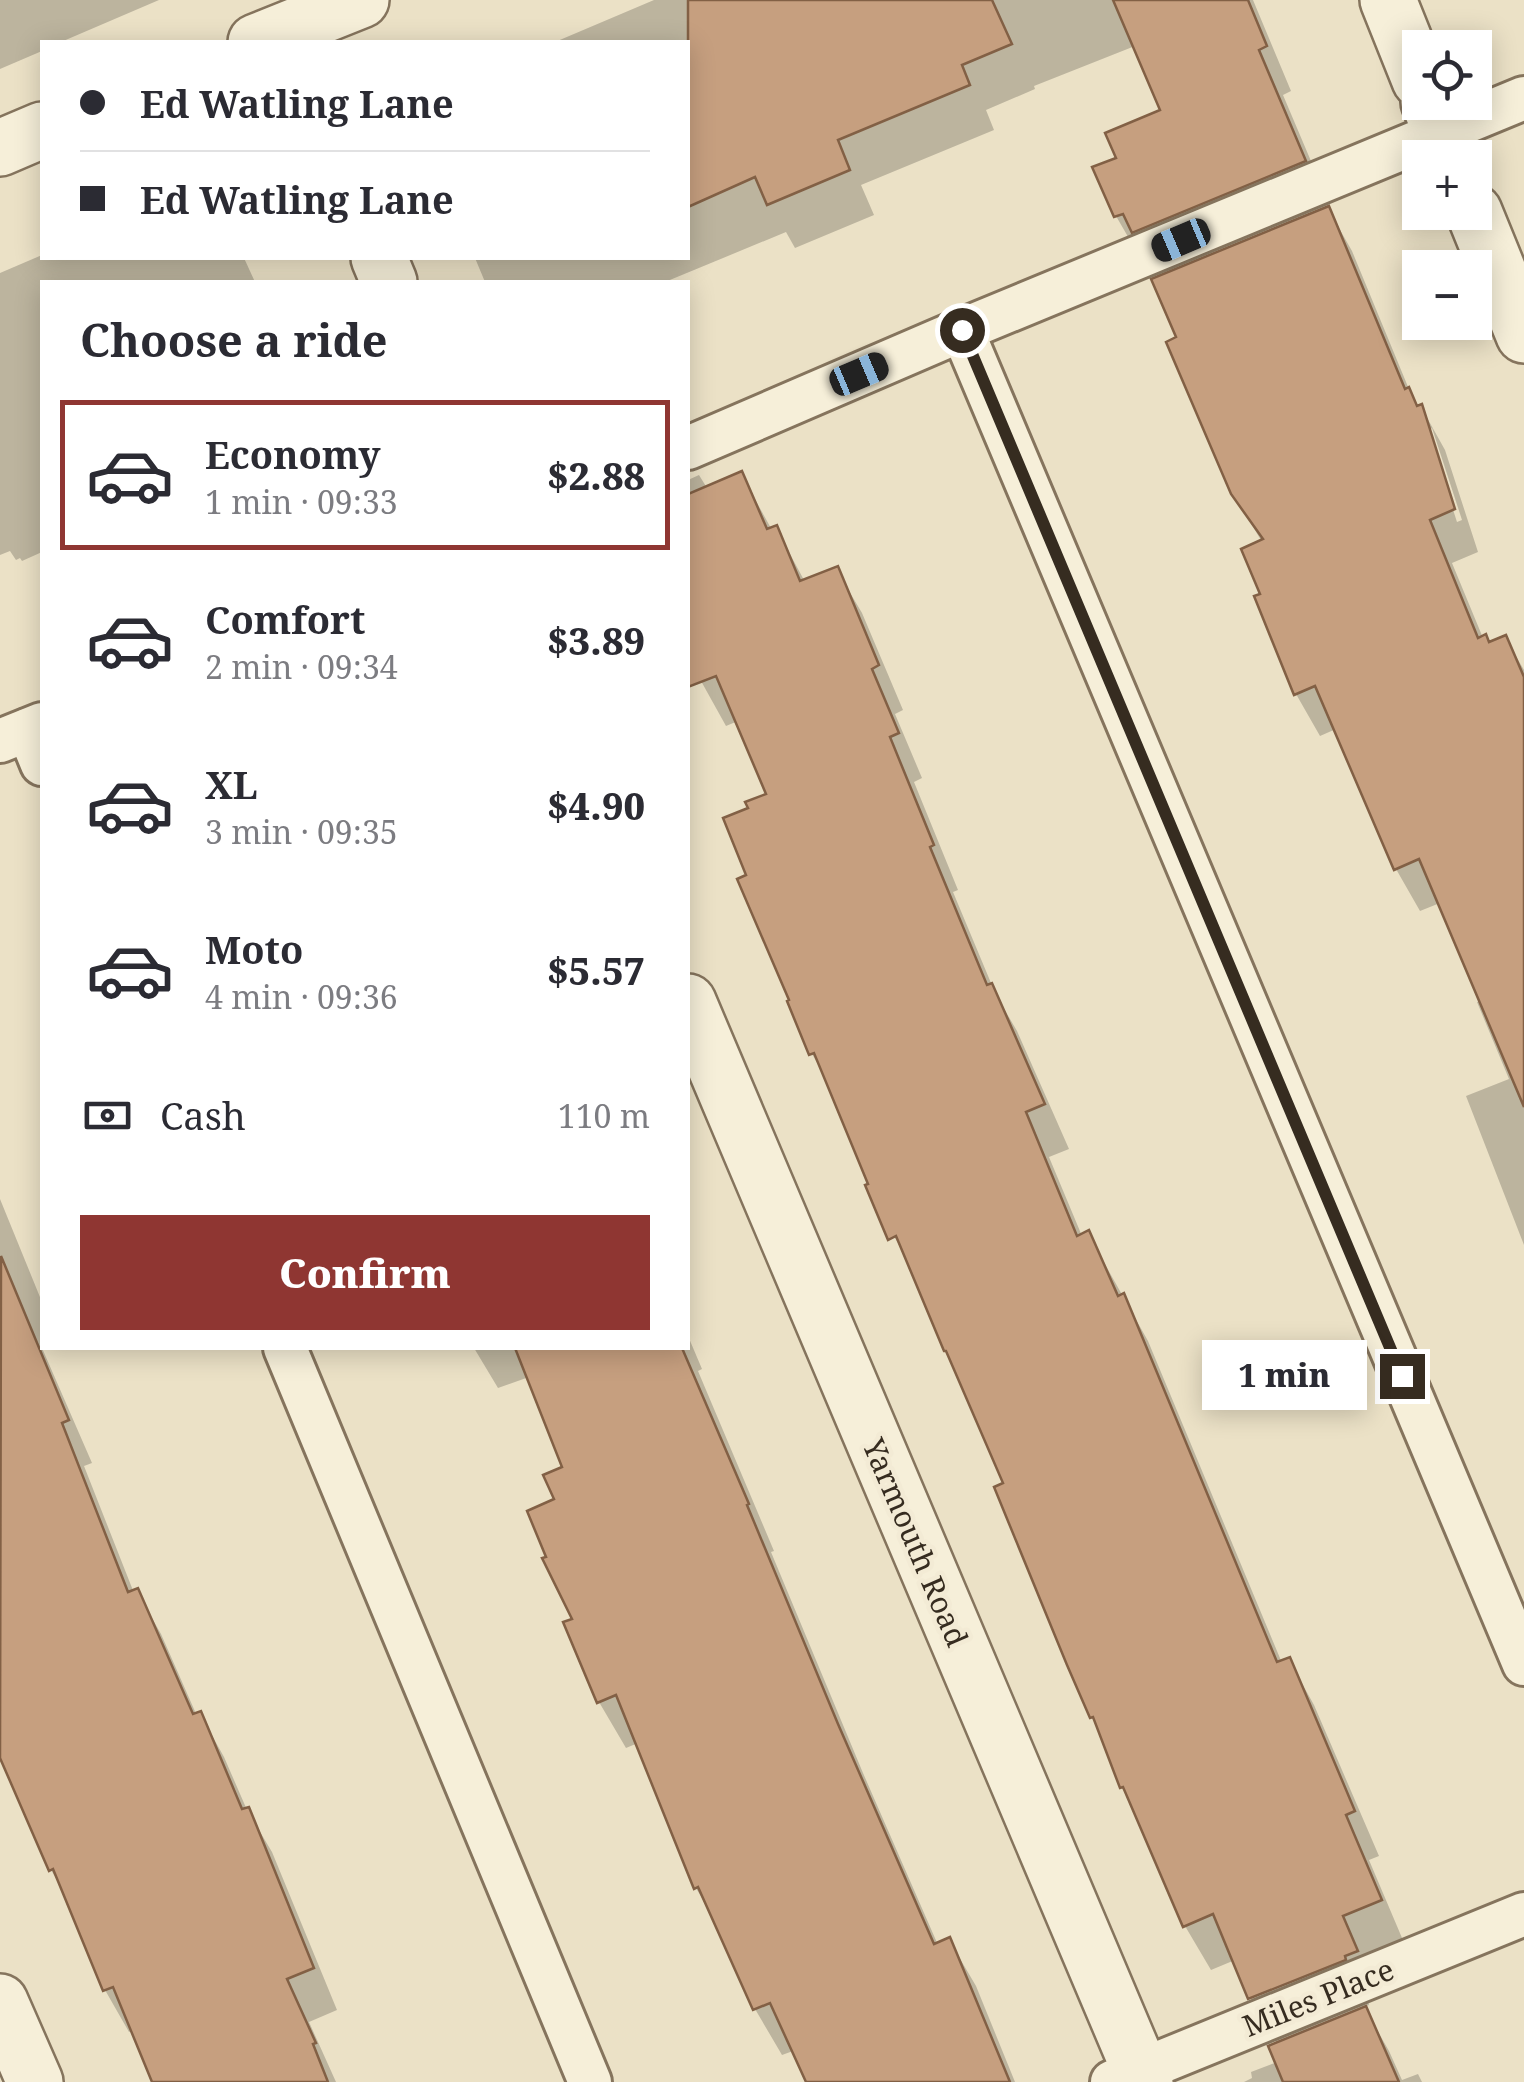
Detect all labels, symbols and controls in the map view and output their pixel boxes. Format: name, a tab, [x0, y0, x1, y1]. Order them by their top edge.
map controls	[1402, 30, 1492, 340]
button: locate	[1402, 30, 1492, 120]
text: Ed Watling Lane	[140, 77, 454, 129]
button: +	[1402, 140, 1492, 230]
text: Ed Watling Lane	[140, 173, 454, 225]
car	[1148, 214, 1214, 266]
button: −	[1402, 250, 1492, 340]
route start	[940, 308, 985, 353]
text: Choose a ride	[80, 309, 388, 370]
car	[826, 348, 892, 400]
text: Economy	[205, 428, 381, 480]
icon: car	[85, 430, 175, 520]
text: $2.88	[547, 449, 645, 501]
text: 1 min · 09:33	[205, 480, 398, 523]
text: Comfort	[205, 593, 365, 645]
icon: car	[85, 595, 175, 685]
text: $3.89	[547, 614, 645, 666]
text: 2 min · 09:34	[205, 645, 398, 688]
text: XL	[205, 758, 258, 810]
icon: car	[85, 760, 175, 850]
text: $4.90	[547, 779, 645, 831]
text: 3 min · 09:35	[205, 810, 398, 853]
text: Moto	[205, 923, 303, 975]
icon: car	[85, 925, 175, 1015]
text: $5.57	[547, 944, 645, 996]
text: 4 min · 09:36	[205, 975, 398, 1018]
icon: cash	[80, 1088, 135, 1143]
text: Cash	[160, 1089, 246, 1141]
text: 110 m	[558, 1094, 650, 1137]
button: Confirm	[80, 1215, 650, 1330]
callout: 1 min	[1202, 1341, 1367, 1411]
text: 1 min	[1239, 1353, 1330, 1396]
route end	[1380, 1354, 1425, 1399]
street label: Yarmouth Road	[853, 1431, 978, 1652]
street label: Miles Place	[1236, 1948, 1400, 2046]

